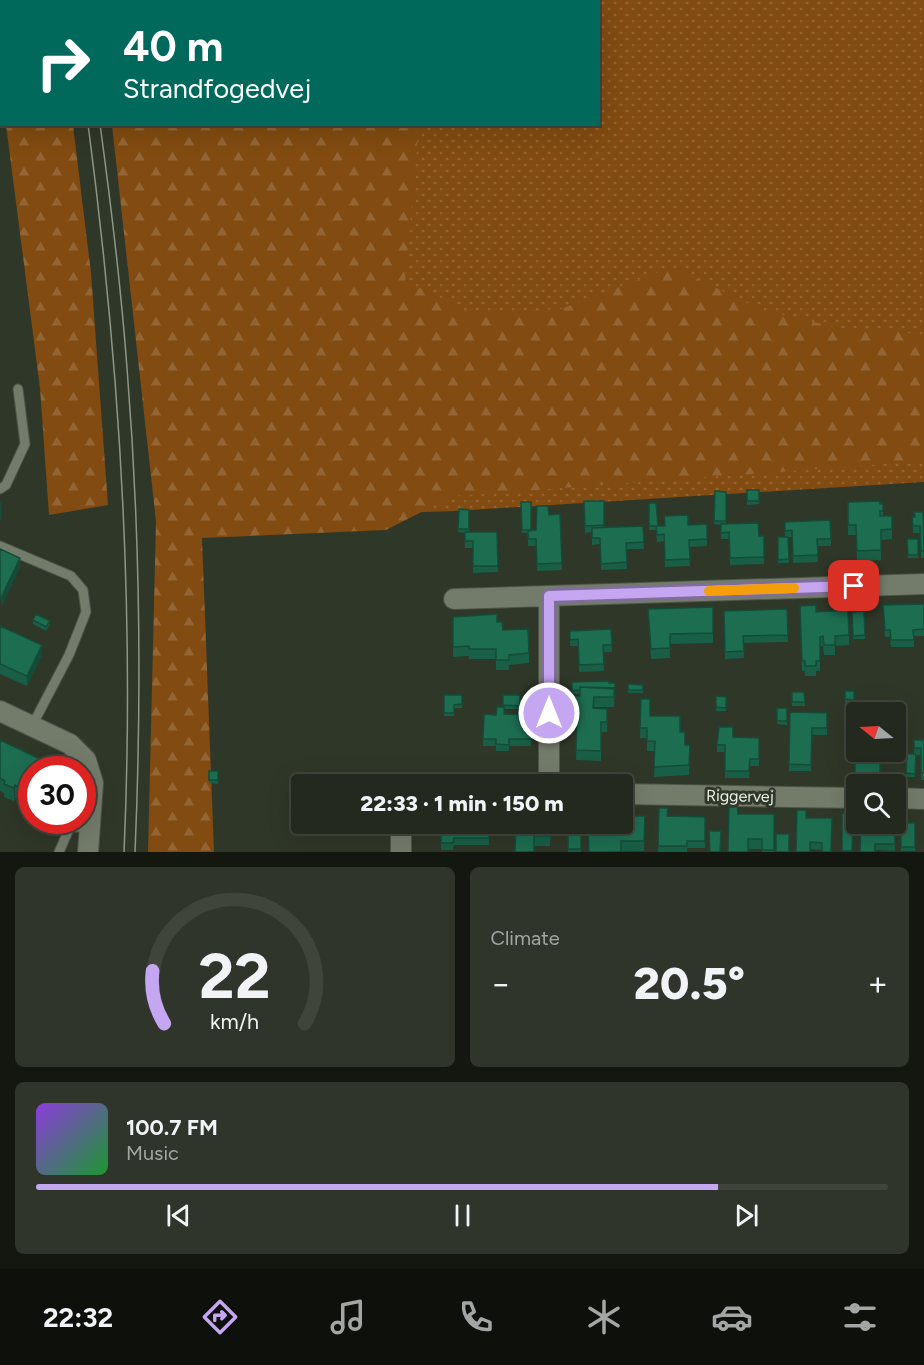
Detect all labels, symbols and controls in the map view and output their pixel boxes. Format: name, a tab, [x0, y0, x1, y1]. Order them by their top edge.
text: 40 m	[123, 21, 223, 72]
icon: right	[24, 24, 102, 102]
text: Strandfogedvej	[123, 72, 311, 105]
pin	[828, 560, 879, 611]
icon: arrive	[837, 569, 870, 602]
position arrow	[517, 681, 581, 745]
north arrow	[846, 702, 906, 762]
map controls	[846, 702, 906, 834]
speed limit sign: 30	[18, 756, 96, 834]
button: search	[846, 774, 906, 834]
street label: Riggervej	[706, 786, 774, 806]
text: 22:33 · 1 min · 150 m	[360, 790, 564, 817]
text: Climate	[491, 926, 560, 950]
text: 22	[199, 939, 271, 1014]
text: 20.5°	[634, 956, 745, 1010]
text: −	[491, 964, 511, 1003]
text: +	[867, 964, 888, 1003]
text: km/h	[210, 1009, 259, 1034]
text: 100.7 FM	[126, 1114, 218, 1141]
text: Music	[126, 1141, 179, 1165]
icon: previous	[162, 1199, 195, 1232]
icon: pause	[446, 1199, 479, 1232]
icon: next	[730, 1199, 763, 1232]
icon: directions	[199, 1296, 241, 1338]
icon: music	[327, 1296, 369, 1338]
icon: phone	[455, 1296, 497, 1338]
icon: climate	[583, 1296, 625, 1338]
icon: car	[711, 1296, 753, 1338]
icon: filters	[839, 1296, 881, 1338]
text: 22:32	[43, 1301, 113, 1334]

